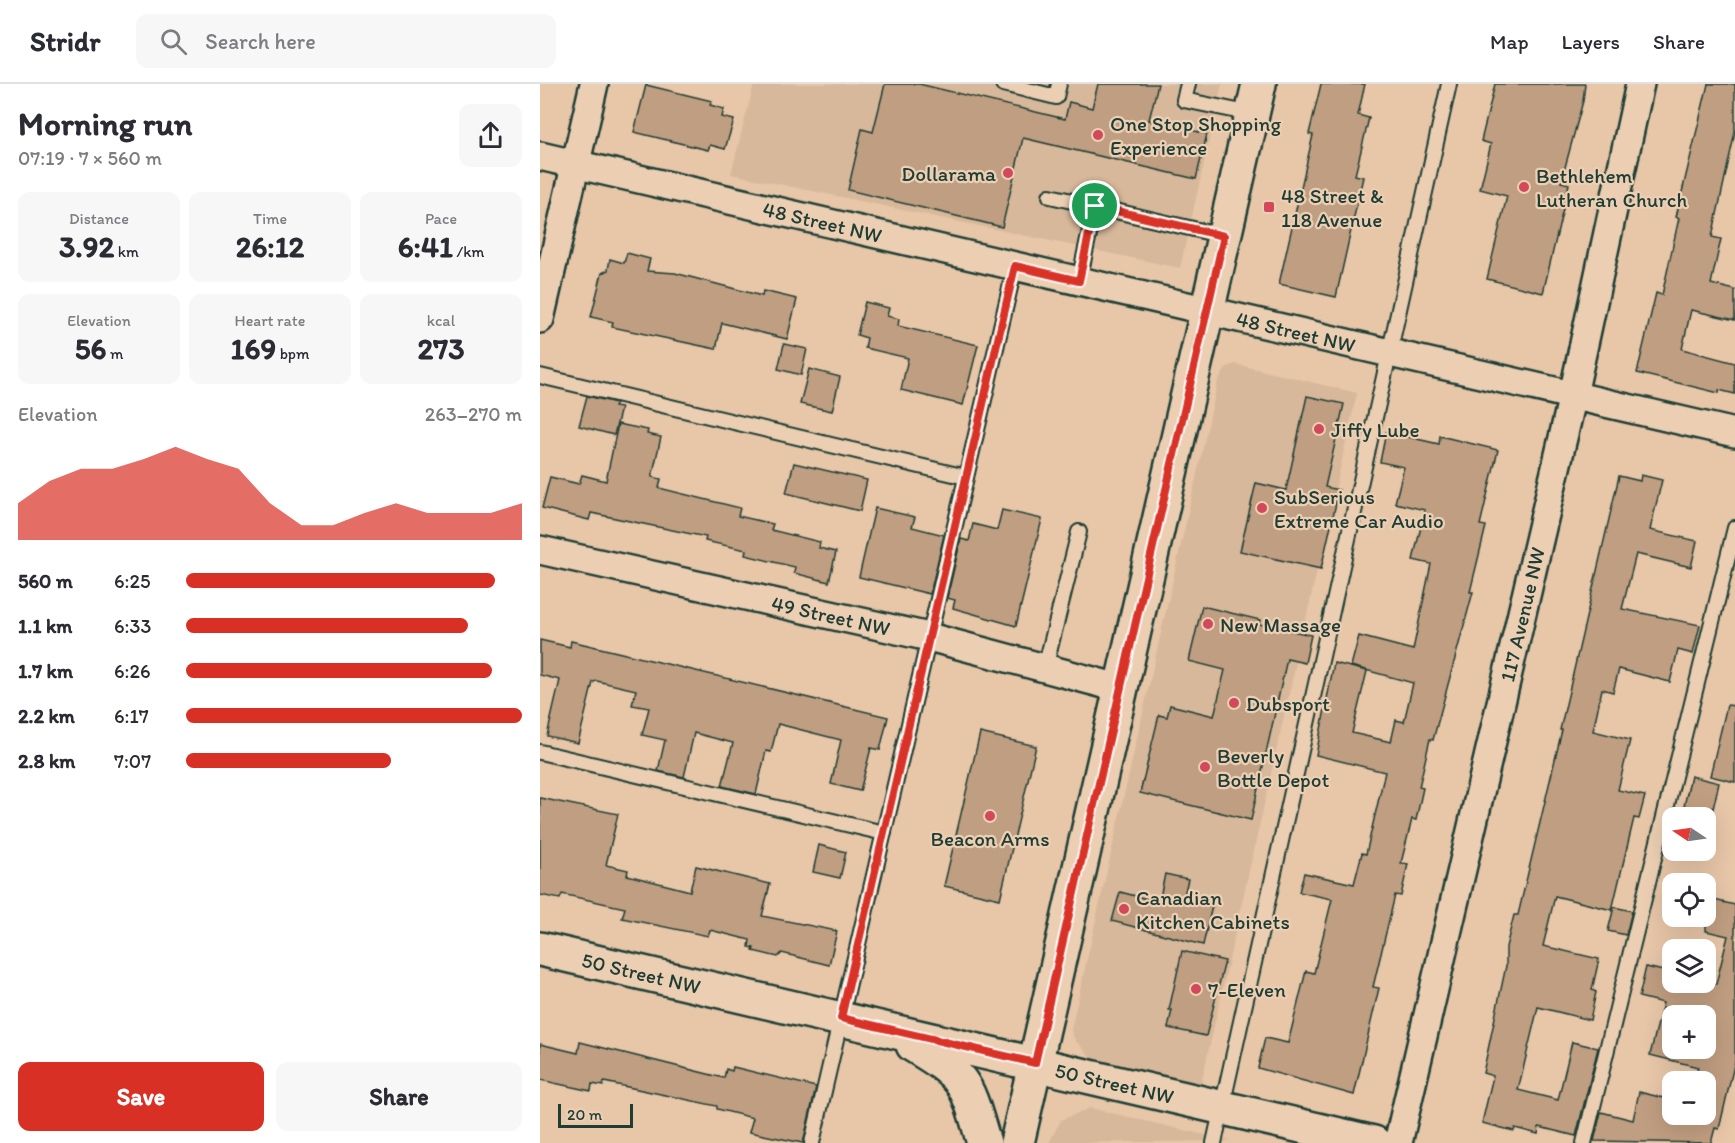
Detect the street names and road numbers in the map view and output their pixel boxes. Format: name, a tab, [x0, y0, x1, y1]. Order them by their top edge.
street label: 48 Street NW	[761, 196, 884, 247]
street label: 48 Street NW	[1234, 305, 1358, 357]
street label: 117 Avenue NW	[1494, 545, 1550, 684]
street label: 49 Street NW	[769, 590, 893, 640]
street label: 50 Street NW	[579, 947, 703, 998]
street label: 50 Street NW	[1053, 1057, 1177, 1109]

